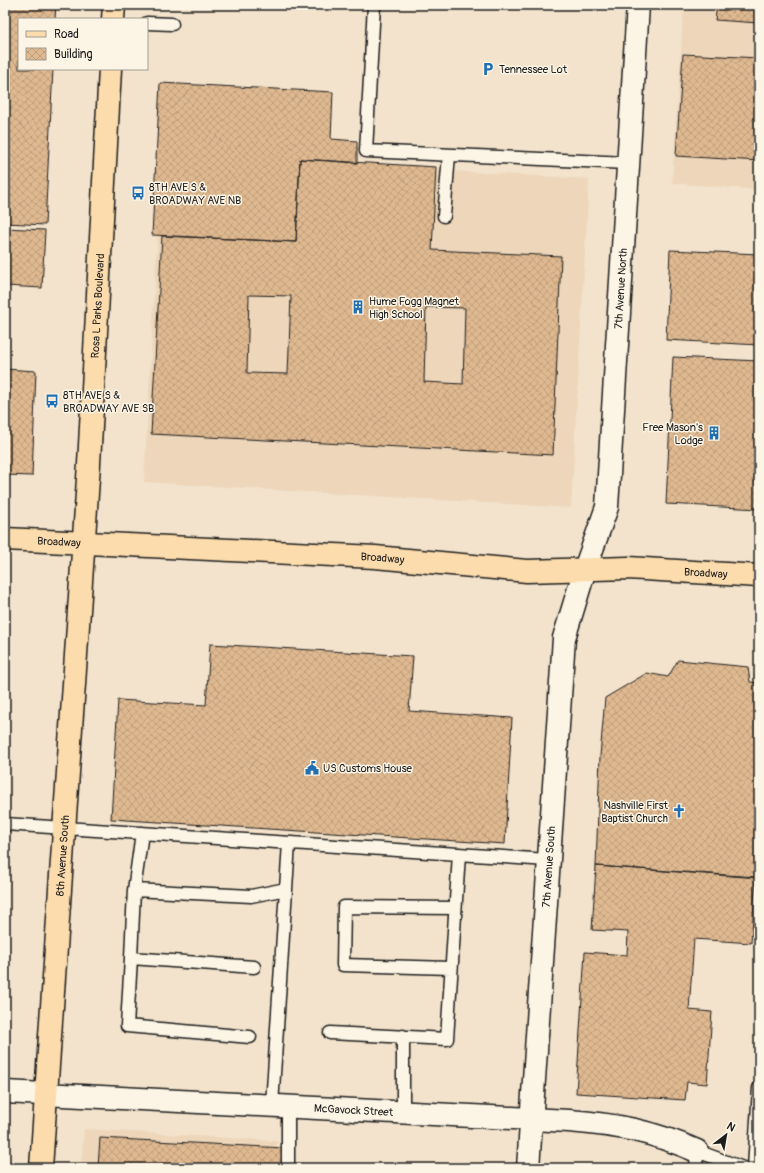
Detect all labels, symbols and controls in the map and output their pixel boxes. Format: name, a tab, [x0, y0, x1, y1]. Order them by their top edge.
legend	[18, 18, 148, 70]
text: Road	[54, 27, 79, 42]
text: Building	[54, 47, 93, 62]
parking icon: Tennessee Lot	[480, 61, 496, 77]
place label: Tennessee Lot	[499, 63, 568, 76]
place label: 8TH AVE S & BROADWAY AVE NB	[149, 181, 241, 207]
bus stop icon: 8TH AVE S & BROADWAY AVE NB	[130, 185, 146, 201]
street label: 7th Avenue North	[612, 248, 629, 329]
street label: Rosa L Parks Boulevard	[88, 253, 107, 359]
place label: Hume Fogg Magnet High School	[369, 295, 459, 321]
building icon: Hume Fogg Magnet High School	[350, 299, 366, 315]
place label: 8TH AVE S & BROADWAY AVE SB	[63, 389, 154, 415]
bus stop icon: 8TH AVE S & BROADWAY AVE SB	[44, 393, 60, 409]
place label: Free Mason's Lodge	[642, 421, 704, 447]
building icon: Free Mason's Lodge	[706, 425, 722, 441]
street label: Broadway	[37, 534, 81, 549]
street label: Broadway	[360, 550, 405, 566]
street label: Broadway	[684, 565, 728, 581]
public building icon: US Customs House	[304, 760, 320, 776]
place label: US Customs House	[323, 762, 413, 775]
place label: Nashville First Baptist Church	[601, 799, 669, 825]
church icon: Nashville First Baptist Church	[671, 803, 687, 819]
street label: 8th Avenue South	[53, 815, 72, 897]
street label: 7th Avenue South	[539, 826, 558, 908]
street label: McGavock Street	[314, 1101, 394, 1118]
north arrow	[706, 1115, 746, 1155]
text: N	[724, 1119, 738, 1135]

